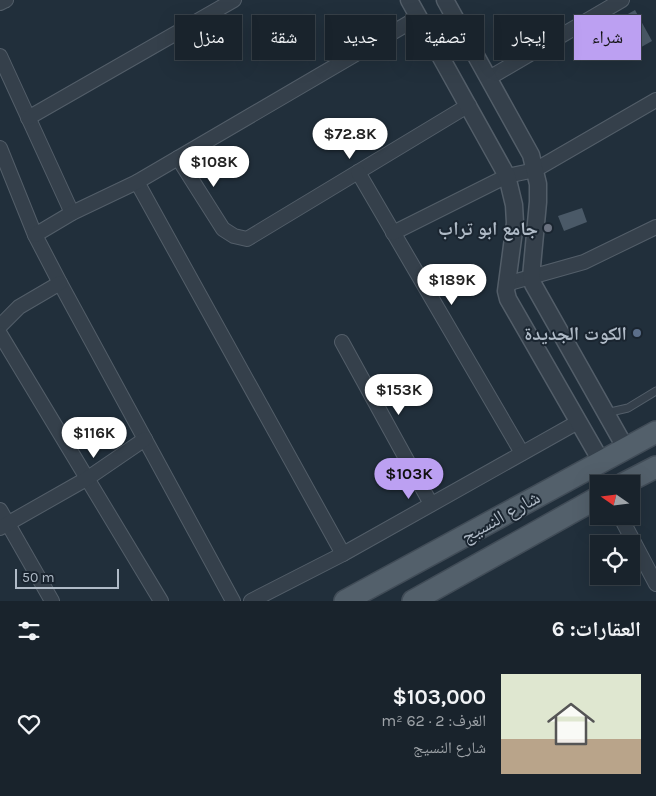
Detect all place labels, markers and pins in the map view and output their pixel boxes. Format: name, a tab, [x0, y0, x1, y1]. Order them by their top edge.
pin: $72.8K	[309, 118, 391, 160]
pin: $108K	[179, 146, 249, 188]
place label: جامع ابو تراب	[438, 218, 538, 241]
marker: جامع ابو تراب	[542, 222, 554, 234]
pin: $189K	[417, 264, 487, 306]
place label: الكوت الجديدة	[524, 323, 627, 345]
marker: الكوت الجديدة	[631, 327, 643, 339]
pin: $153K	[364, 374, 434, 416]
pin: $116K	[59, 416, 129, 459]
pin: $103K	[374, 458, 444, 500]

